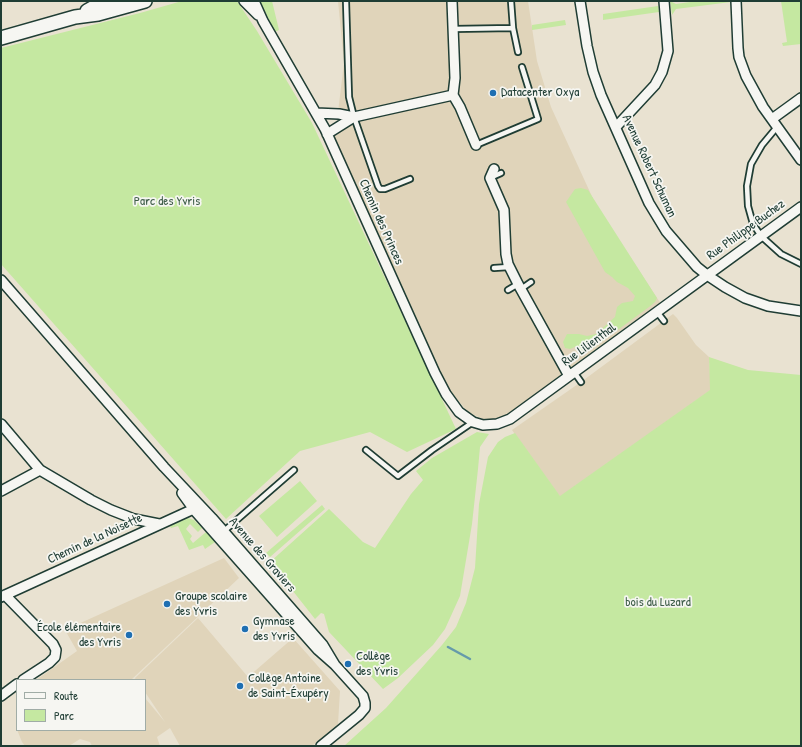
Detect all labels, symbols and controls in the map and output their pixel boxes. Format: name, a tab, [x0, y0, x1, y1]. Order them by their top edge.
place label: Datacenter Oxya	[501, 85, 579, 101]
marker: Datacenter Oxya	[488, 88, 498, 98]
street label: Avenue Robert Schuman	[618, 112, 680, 220]
street label: Chemin des Princes	[355, 177, 407, 267]
park label: Parc des Yvris	[134, 194, 200, 210]
street label: Rue Philippe Buchez	[704, 196, 788, 264]
street label: Rue Lilienthal	[559, 320, 619, 370]
street label: Chemin de la Noisette	[45, 510, 145, 568]
street label: Avenue des Graviers	[225, 514, 299, 596]
place label: Groupe scolaire des Yvris	[175, 589, 247, 620]
park label: bois du Luzard	[625, 595, 691, 611]
marker: Groupe scolaire des Yvris	[162, 599, 172, 609]
place label: Gymnase des Yvris	[253, 614, 295, 645]
place label: École élémentaire des Yvris	[37, 620, 121, 651]
marker: Gymnase des Yvris	[240, 624, 250, 634]
marker: École élémentaire des Yvris	[124, 630, 134, 640]
place label: Collège des Yvris	[356, 649, 398, 680]
marker: Collège des Yvris	[343, 659, 353, 669]
place label: Collège Antoine de Saint-Éxupéry	[248, 671, 329, 702]
legend	[16, 679, 146, 731]
marker: Collège Antoine de Saint-Éxupéry	[235, 681, 245, 691]
text: Route	[54, 687, 78, 704]
text: Parc	[54, 707, 74, 724]

